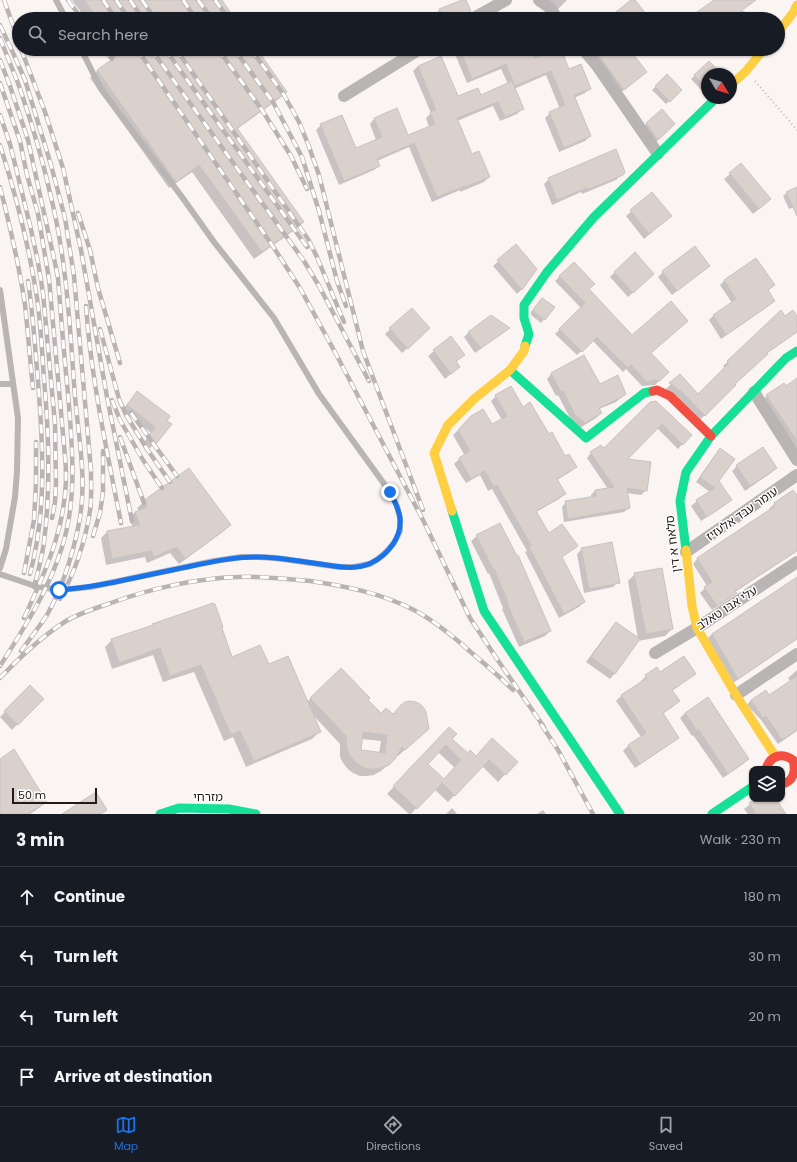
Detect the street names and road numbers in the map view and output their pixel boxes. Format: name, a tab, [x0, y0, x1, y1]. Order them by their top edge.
street label: עומר עבד אלעזיז	[702, 483, 781, 545]
street label: סלאח א דין	[661, 514, 684, 574]
street label: עלי אבו טאלב	[693, 582, 760, 634]
street label: מזרחי	[193, 788, 223, 805]

